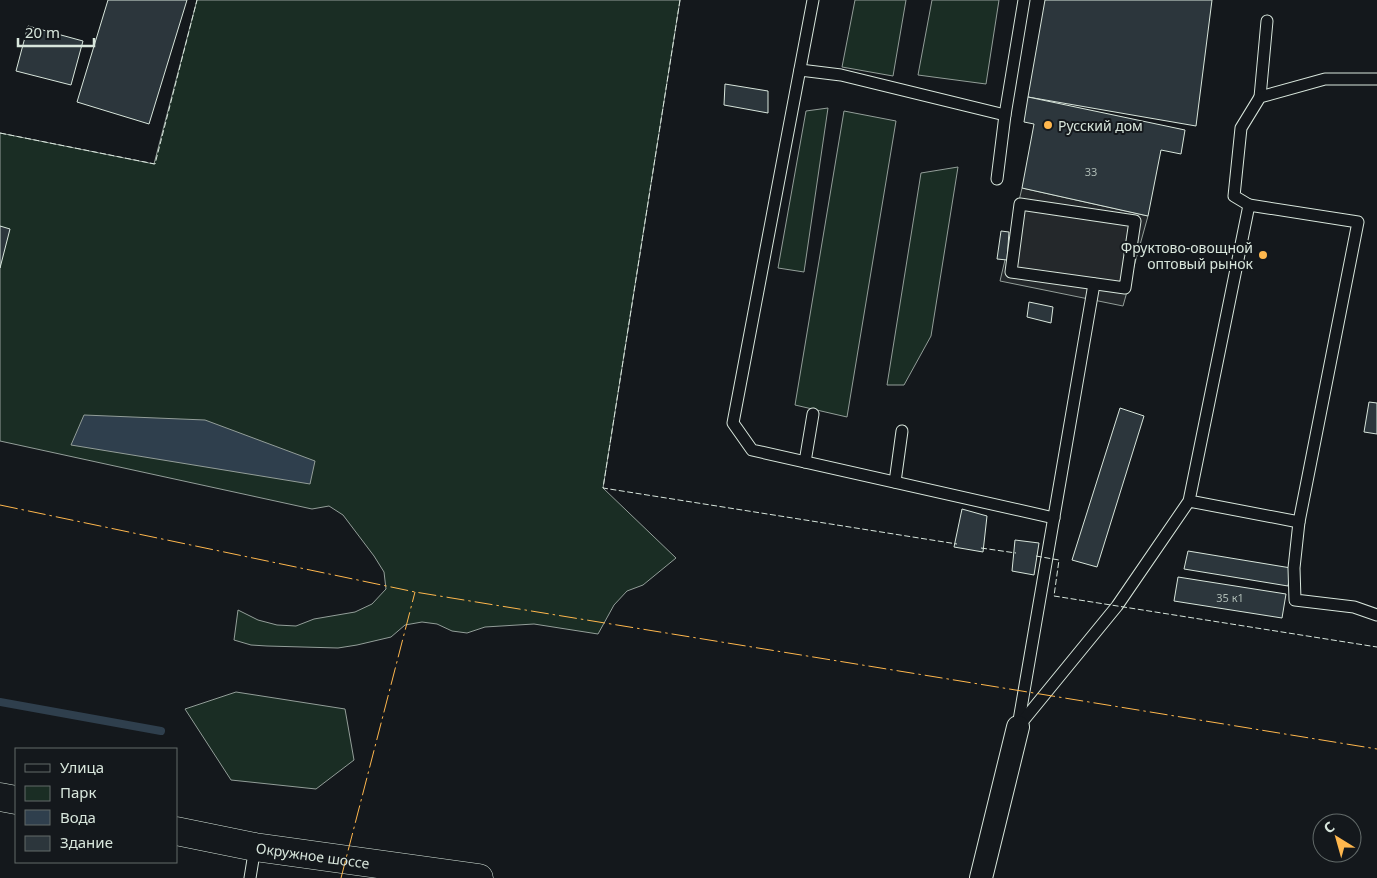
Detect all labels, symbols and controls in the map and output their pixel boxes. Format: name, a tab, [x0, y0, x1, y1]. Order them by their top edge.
scale bar	[18, 15, 94, 47]
text: 20 m	[25, 22, 60, 42]
place label: Русский дом	[1058, 116, 1143, 135]
marker: Русский дом	[1042, 119, 1054, 131]
house number: 33	[1085, 164, 1097, 179]
place label: Фруктово-овощной оптовый рынок	[1121, 238, 1254, 273]
marker: Фруктово-овощной оптовый рынок	[1257, 249, 1269, 261]
house number: 35 к1	[1216, 590, 1244, 605]
legend	[15, 748, 178, 863]
text: Улица	[60, 757, 104, 777]
text: Парк	[60, 782, 96, 802]
text: Вода	[60, 807, 96, 827]
north arrow	[1312, 813, 1362, 863]
text: С	[1320, 817, 1338, 838]
text: Здание	[60, 832, 113, 852]
street label: Окружное шоссе	[255, 838, 371, 872]

